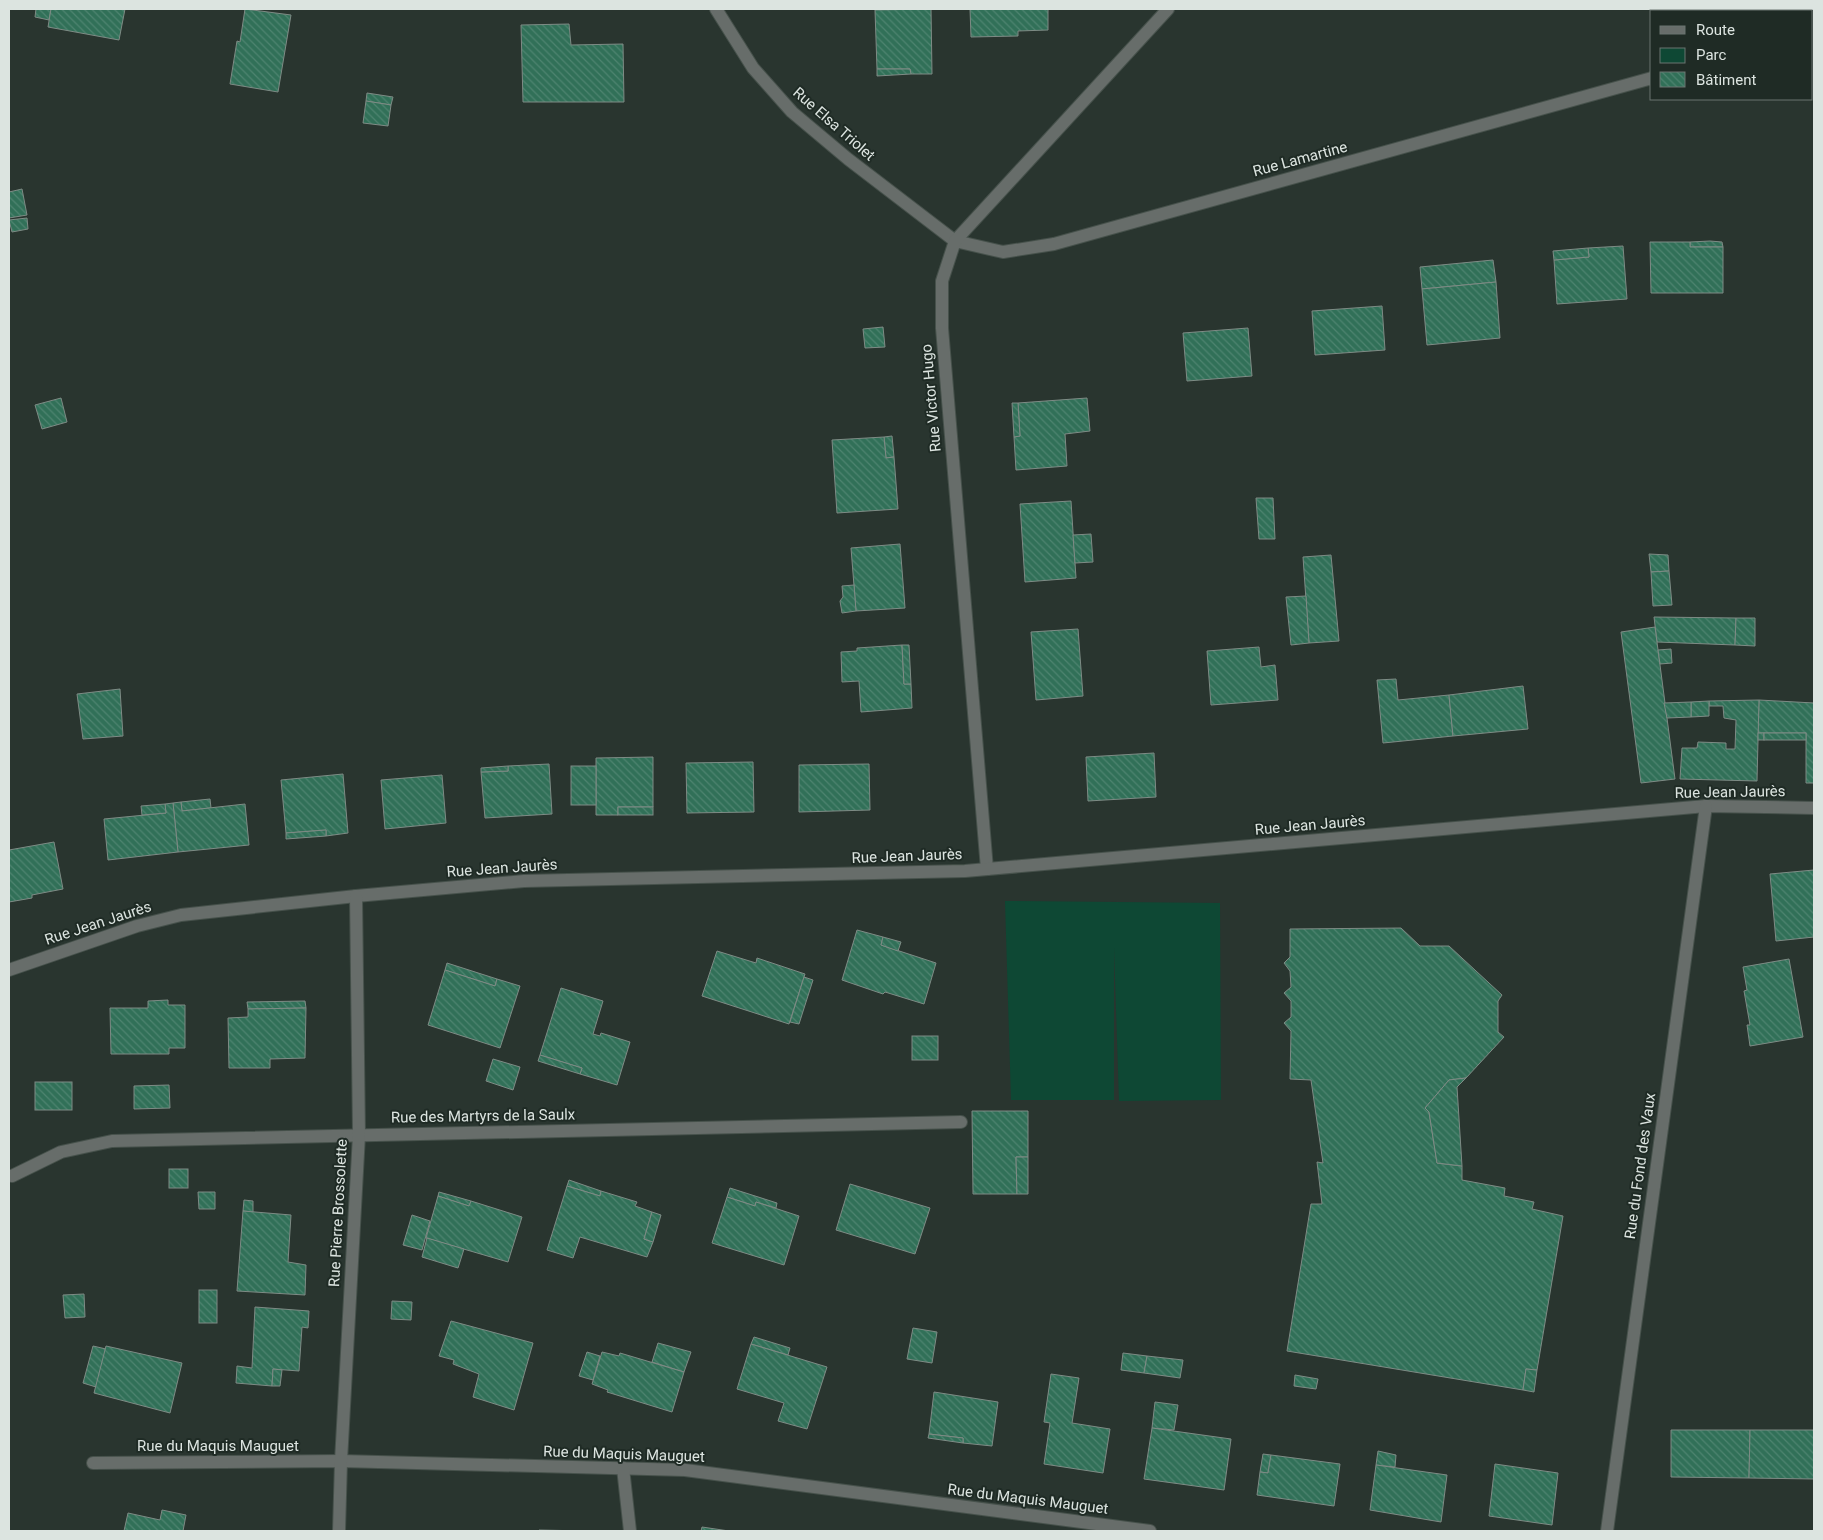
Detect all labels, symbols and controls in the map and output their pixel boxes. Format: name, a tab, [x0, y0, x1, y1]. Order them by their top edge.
legend	[1650, 10, 1813, 100]
text: Route	[1696, 21, 1735, 39]
text: Parc	[1696, 46, 1726, 64]
text: Bâtiment	[1696, 71, 1756, 89]
street label: Rue Elsa Triolet	[789, 83, 879, 165]
street label: Rue Lamartine	[1251, 138, 1349, 180]
street label: Rue Victor Hugo	[917, 343, 945, 453]
street label: Rue Jean Jaurès	[1674, 782, 1786, 802]
street label: Rue Jean Jaurès	[1254, 811, 1366, 839]
street label: Rue Jean Jaurès	[851, 845, 963, 867]
street label: Rue Jean Jaurès	[446, 855, 558, 881]
street label: Rue Jean Jaurès	[42, 897, 154, 949]
street label: Rue du Fond des Vaux	[1621, 1091, 1659, 1240]
street label: Rue des Martyrs de la Saulx	[391, 1105, 576, 1127]
street label: Rue Pierre Brossolette	[325, 1138, 351, 1287]
street label: Rue du Maquis Mauguet	[137, 1437, 299, 1455]
street label: Rue du Maquis Mauguet	[543, 1442, 705, 1466]
street label: Rue du Maquis Mauguet	[947, 1480, 1110, 1518]

